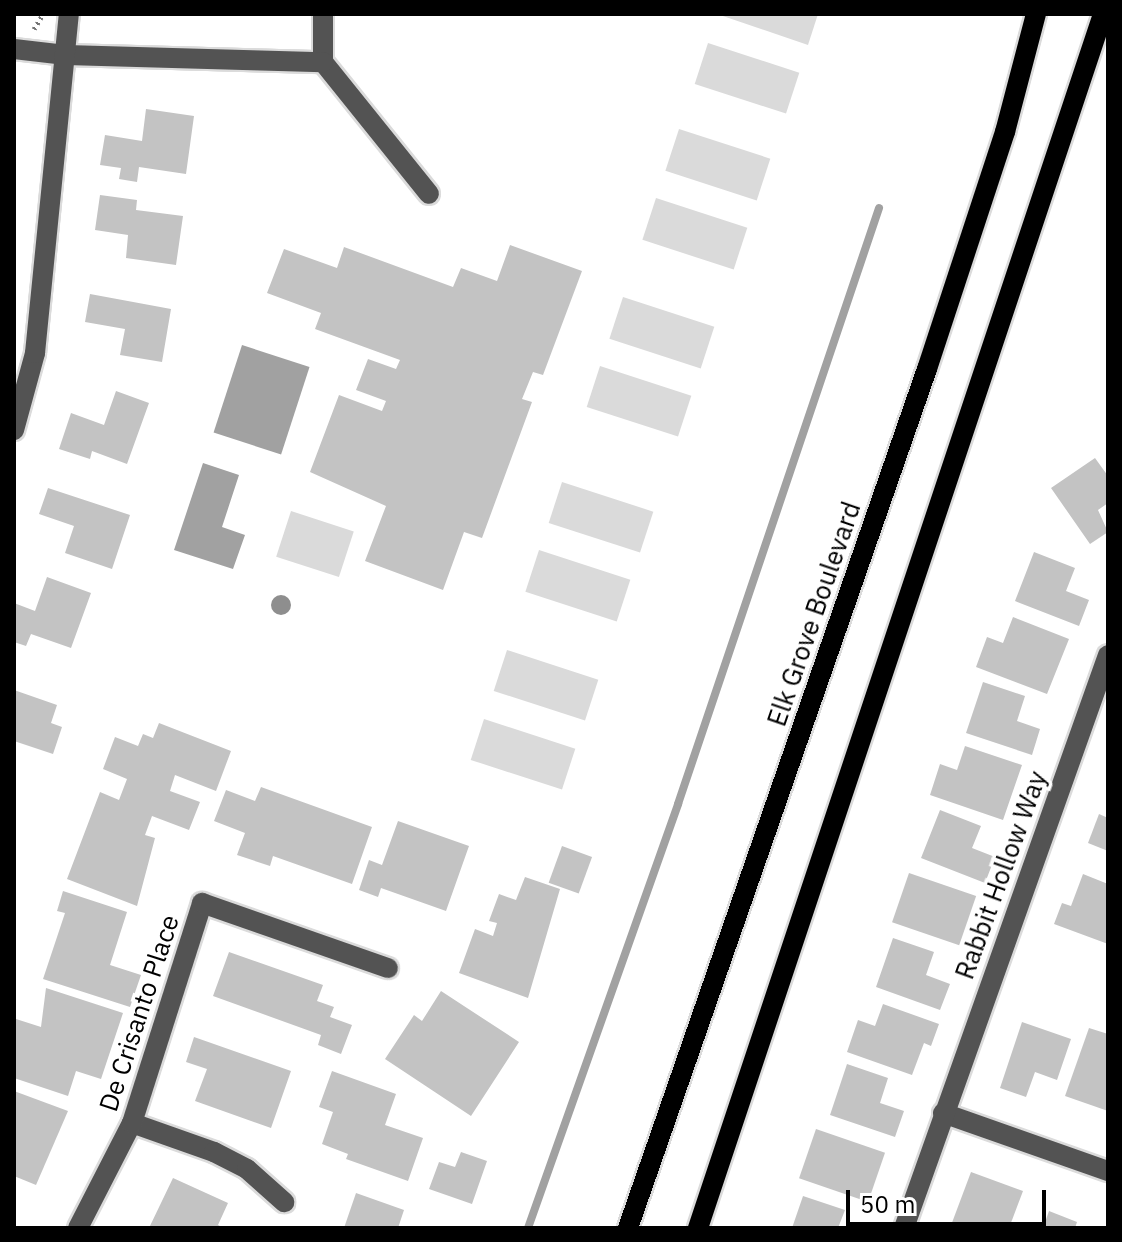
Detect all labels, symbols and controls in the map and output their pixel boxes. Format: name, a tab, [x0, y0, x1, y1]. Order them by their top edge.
street label: Elk Grove Boulevard	[761, 498, 867, 730]
street label: Rabbit Hollow Way	[949, 767, 1053, 983]
street label: De Crisanto Place	[92, 911, 186, 1115]
scale bar	[850, 1174, 1050, 1224]
text: 50 m	[860, 1188, 915, 1220]

